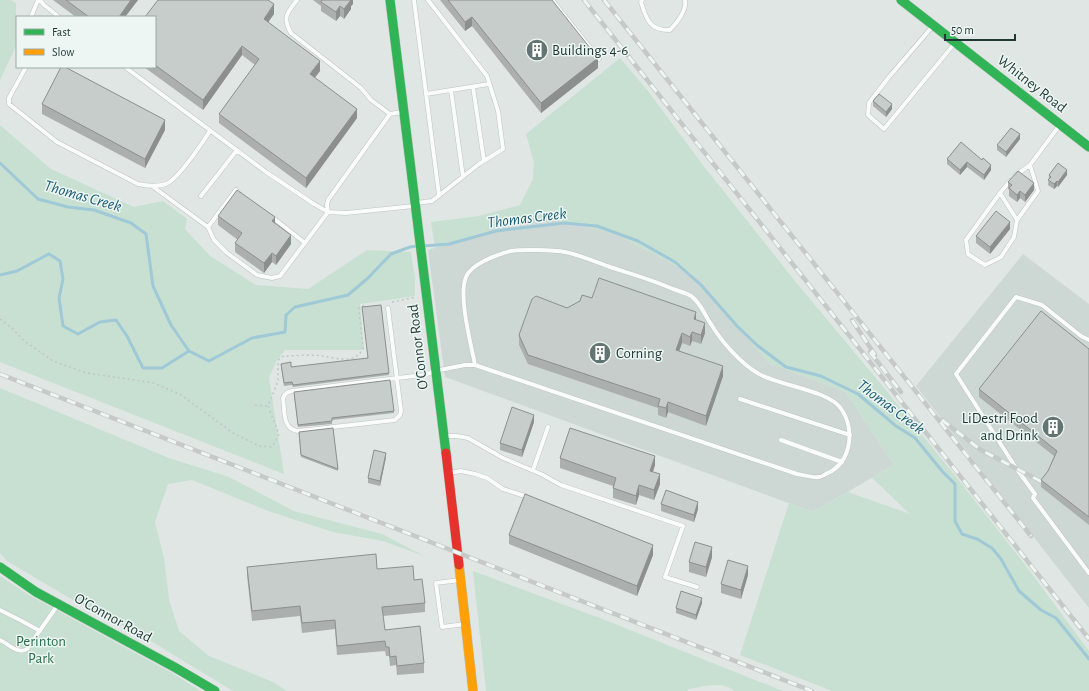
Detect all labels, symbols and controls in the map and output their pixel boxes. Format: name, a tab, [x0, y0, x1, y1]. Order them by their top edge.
legend	[16, 16, 156, 68]
scale bar	[945, 16, 1015, 42]
text: 50 m	[951, 24, 974, 36]
text: Fast	[52, 26, 71, 38]
building icon: Buildings 4-6	[524, 37, 550, 63]
place label: Buildings 4-6	[552, 43, 628, 58]
text: Slow	[52, 46, 74, 58]
street label: Whitney Road	[995, 53, 1069, 116]
water label: Thomas Creek	[42, 177, 124, 215]
water label: Thomas Creek	[486, 205, 568, 231]
street label: O'Connor Road	[405, 303, 431, 391]
building icon: Corning	[587, 340, 613, 366]
place label: Corning	[616, 346, 663, 361]
water label: Thomas Creek	[854, 377, 928, 437]
place label: LiDestri Food and Drink	[962, 411, 1038, 443]
building icon: LiDestri Food and Drink	[1040, 414, 1066, 440]
street label: O'Connor Road	[72, 591, 154, 646]
park label: Perinton Park	[16, 634, 66, 666]

